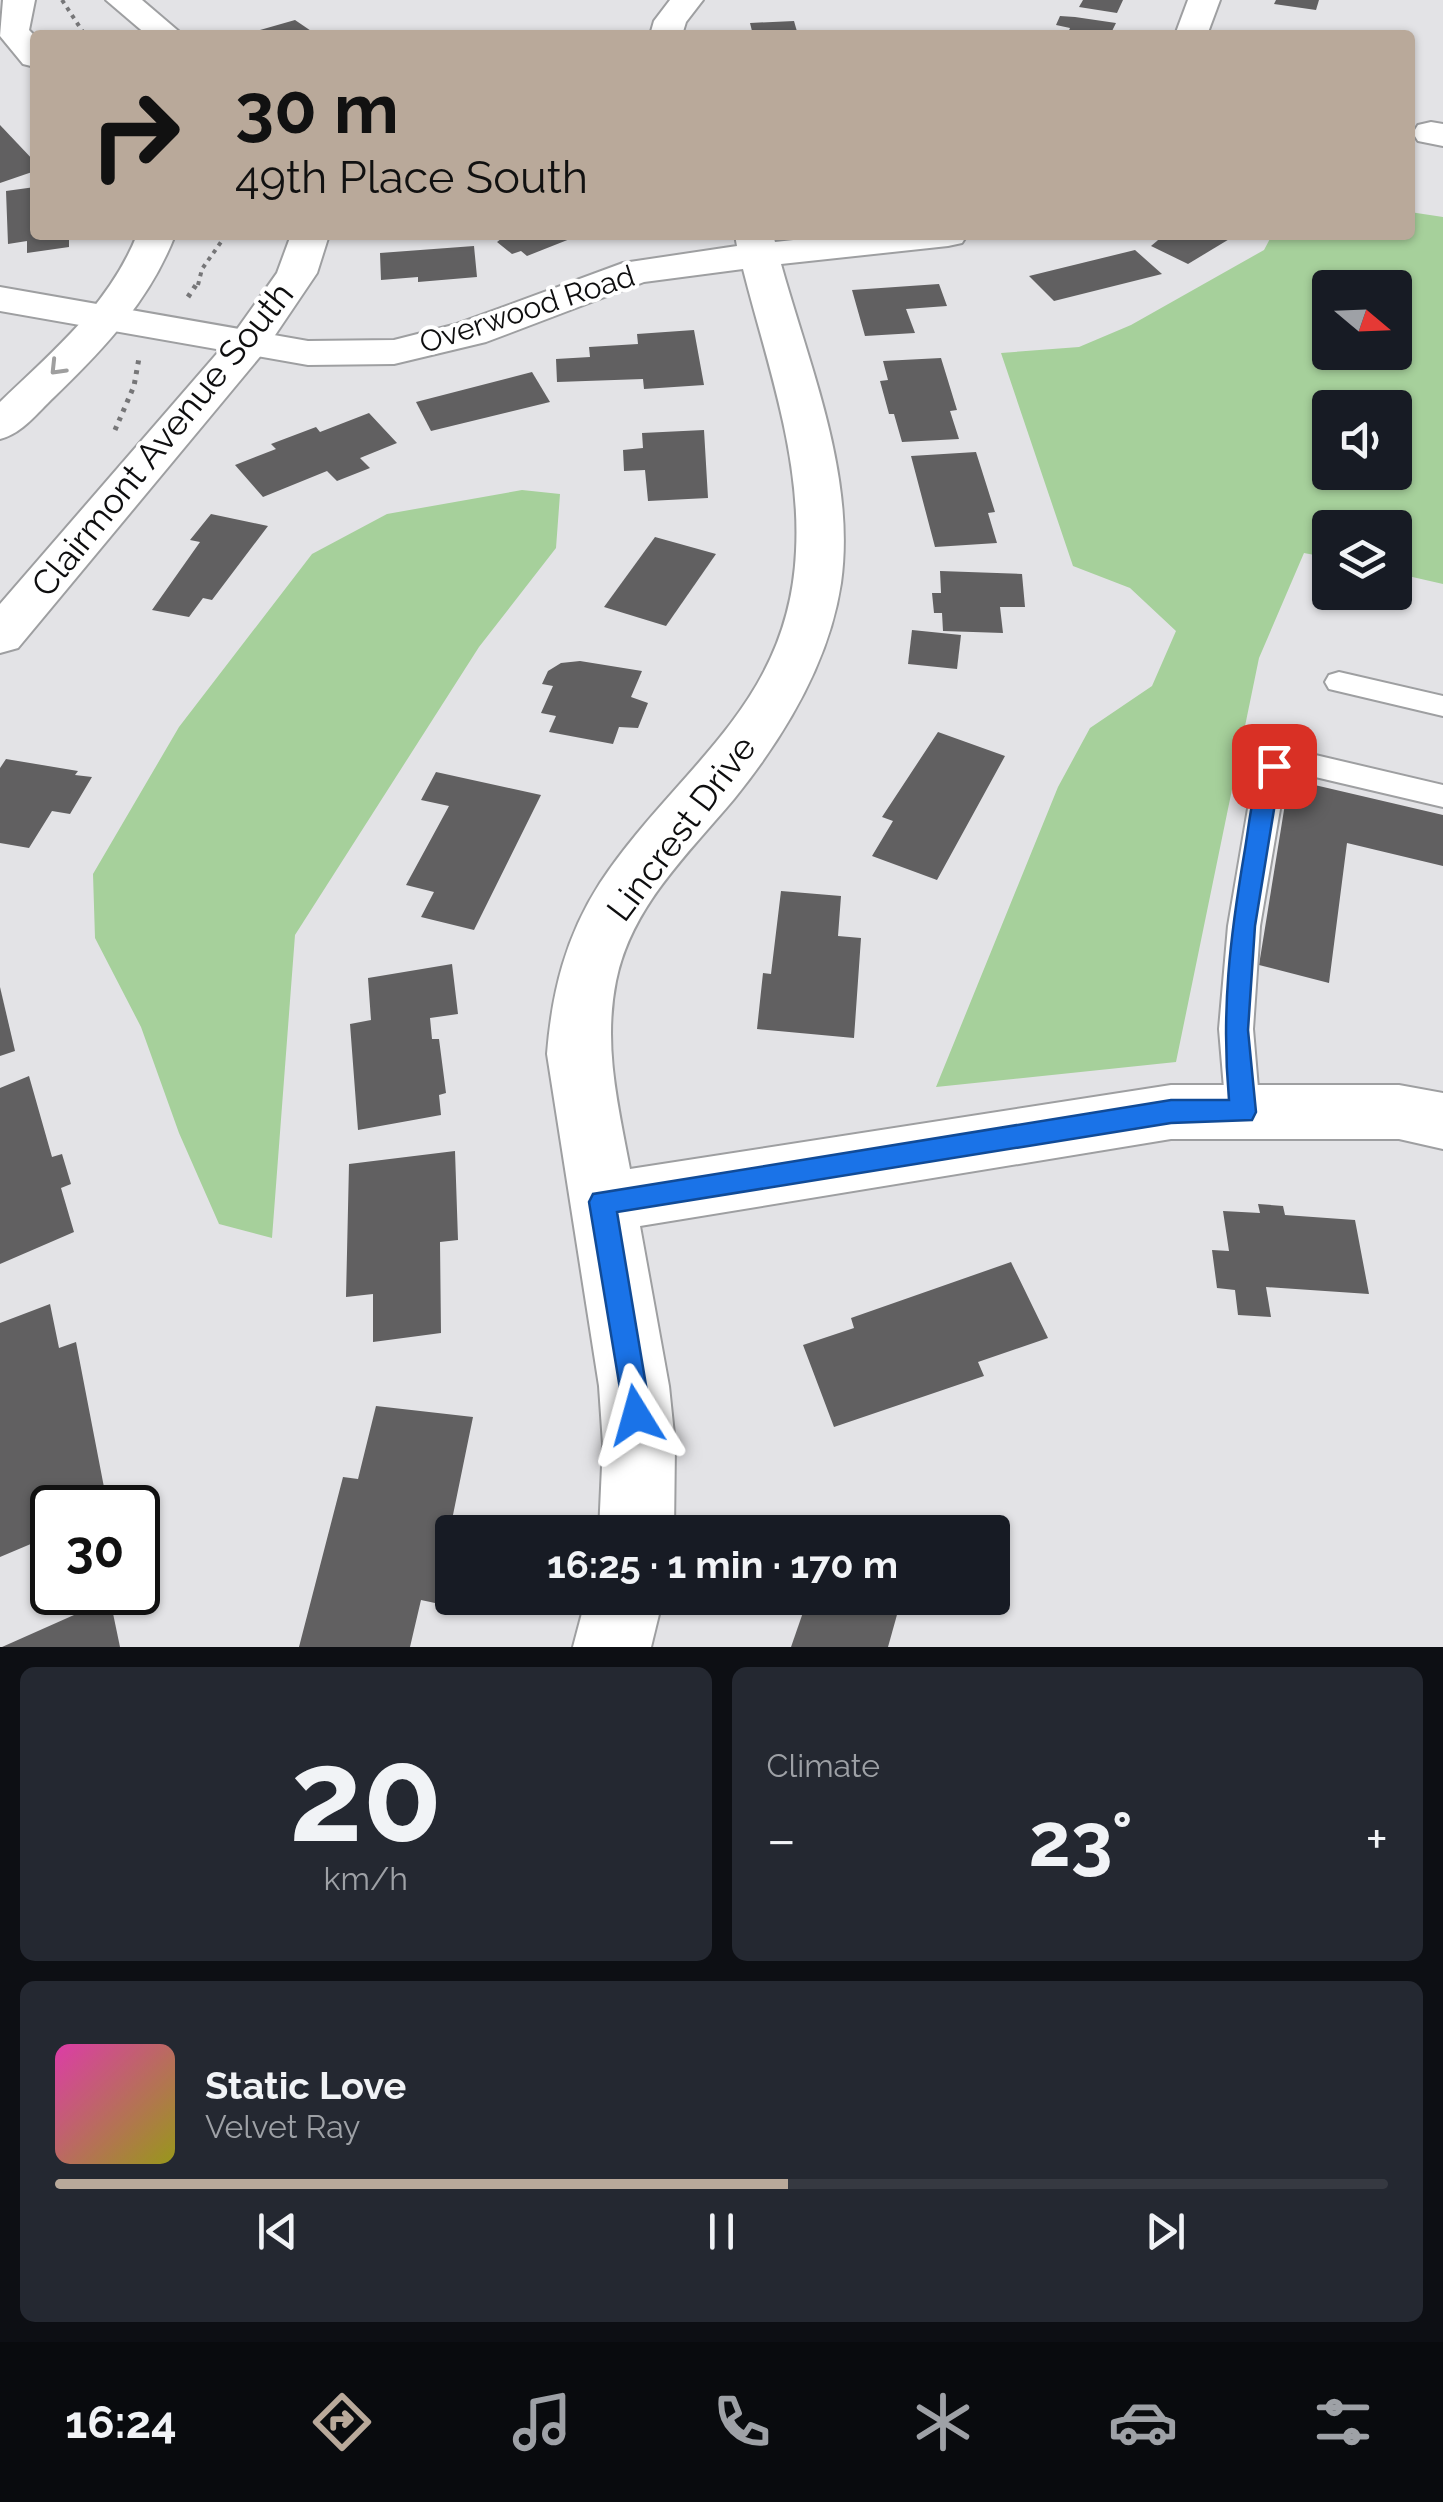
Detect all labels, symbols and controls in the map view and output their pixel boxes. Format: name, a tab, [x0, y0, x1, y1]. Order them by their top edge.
text: 30 m	[235, 67, 399, 149]
icon: right	[70, 70, 200, 200]
text: 49th Place South	[235, 151, 588, 204]
street label: Overwood Road	[415, 258, 639, 360]
north arrow	[1312, 270, 1412, 370]
map controls	[1312, 270, 1412, 610]
street label: Clairmont Avenue South	[23, 274, 301, 604]
one-way arrow	[51, 356, 69, 374]
button: sound	[1312, 390, 1412, 490]
button: layers	[1312, 510, 1412, 610]
pin	[1232, 724, 1317, 809]
street label: Lincrest Drive	[598, 727, 764, 929]
icon: arrive	[1247, 739, 1302, 794]
position arrow	[584, 1363, 688, 1467]
speed limit sign: 30	[30, 1485, 160, 1615]
text: 16:25 · 1 min · 170 m	[547, 1542, 898, 1587]
text: 20	[289, 1719, 442, 1871]
text: Climate	[767, 1747, 880, 1784]
text: 23°	[1029, 1795, 1133, 1884]
text: −	[767, 1807, 796, 1872]
text: +	[1365, 1807, 1388, 1872]
text: km/h	[324, 1860, 408, 1897]
text: Static Love	[205, 2063, 406, 2108]
text: Velvet Ray	[205, 2108, 360, 2145]
icon: previous	[250, 2204, 305, 2259]
icon: pause	[694, 2204, 749, 2259]
icon: next	[1138, 2204, 1193, 2259]
icon: directions	[307, 2387, 377, 2457]
icon: music	[507, 2387, 577, 2457]
icon: phone	[707, 2387, 777, 2457]
icon: climate	[908, 2387, 978, 2457]
icon: car	[1108, 2387, 1178, 2457]
icon: filters	[1308, 2387, 1378, 2457]
text: 16:24	[65, 2396, 177, 2449]

